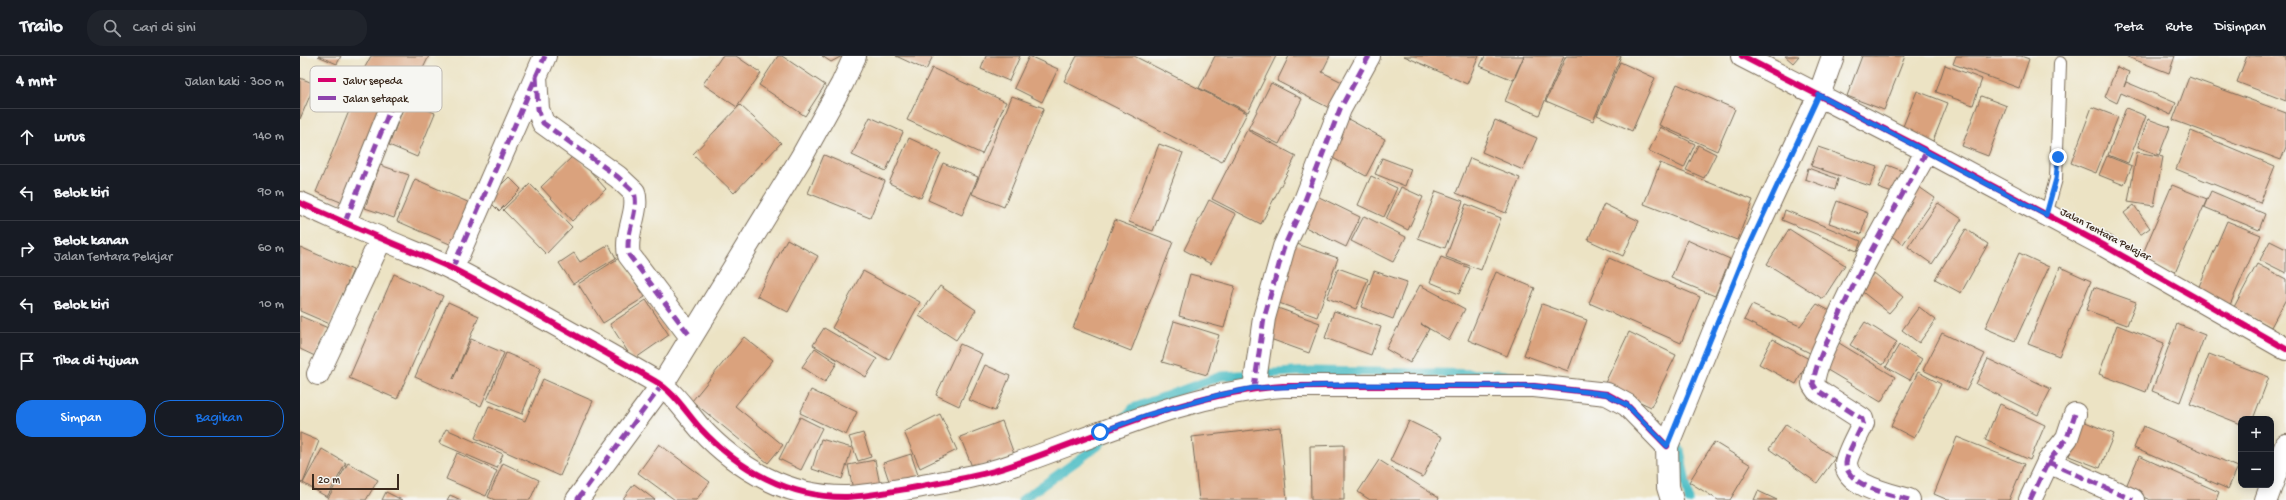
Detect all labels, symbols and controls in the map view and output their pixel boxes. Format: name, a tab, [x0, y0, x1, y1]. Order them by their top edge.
search box	[87, 10, 367, 46]
text: Trailo	[20, 16, 63, 39]
icon: search	[101, 17, 123, 39]
text: Cari di sini	[133, 19, 196, 37]
text: Peta	[2115, 19, 2144, 36]
text: Rute	[2166, 19, 2192, 36]
text: Disimpan	[2214, 19, 2266, 36]
legend	[310, 66, 442, 112]
text: 4 mnt	[16, 72, 55, 92]
text: Jalan kaki · 300 m	[185, 75, 284, 90]
text: Jalur sepeda	[343, 76, 403, 88]
text: Jalan setapak	[343, 94, 409, 106]
icon: ahead	[16, 126, 38, 148]
text: Lurus	[54, 128, 84, 146]
text: 140 m	[253, 129, 284, 144]
route end	[2049, 148, 2067, 166]
icon: left	[16, 182, 38, 204]
text: Belok kiri	[54, 184, 109, 202]
text: 90 m	[258, 185, 284, 200]
street label: Jalan Tentara Pelajar	[2058, 206, 2153, 264]
text: Belok kanan	[54, 232, 128, 250]
icon: right	[16, 238, 38, 260]
text: 60 m	[258, 241, 284, 256]
text: Jalan Tentara Pelajar	[54, 250, 172, 265]
icon: left	[16, 294, 38, 316]
text: Belok kiri	[54, 296, 109, 314]
text: 10 m	[259, 297, 284, 312]
icon: arrive	[16, 350, 38, 372]
text: Tiba di tujuan	[54, 352, 138, 370]
button: Simpan	[16, 400, 146, 437]
button: Bagikan	[154, 400, 284, 437]
map controls	[2238, 416, 2274, 488]
button: +	[2238, 416, 2274, 452]
route start	[1091, 423, 1109, 441]
button: −	[2238, 452, 2274, 488]
scale bar	[312, 472, 399, 491]
text: 20 m	[318, 475, 340, 487]

